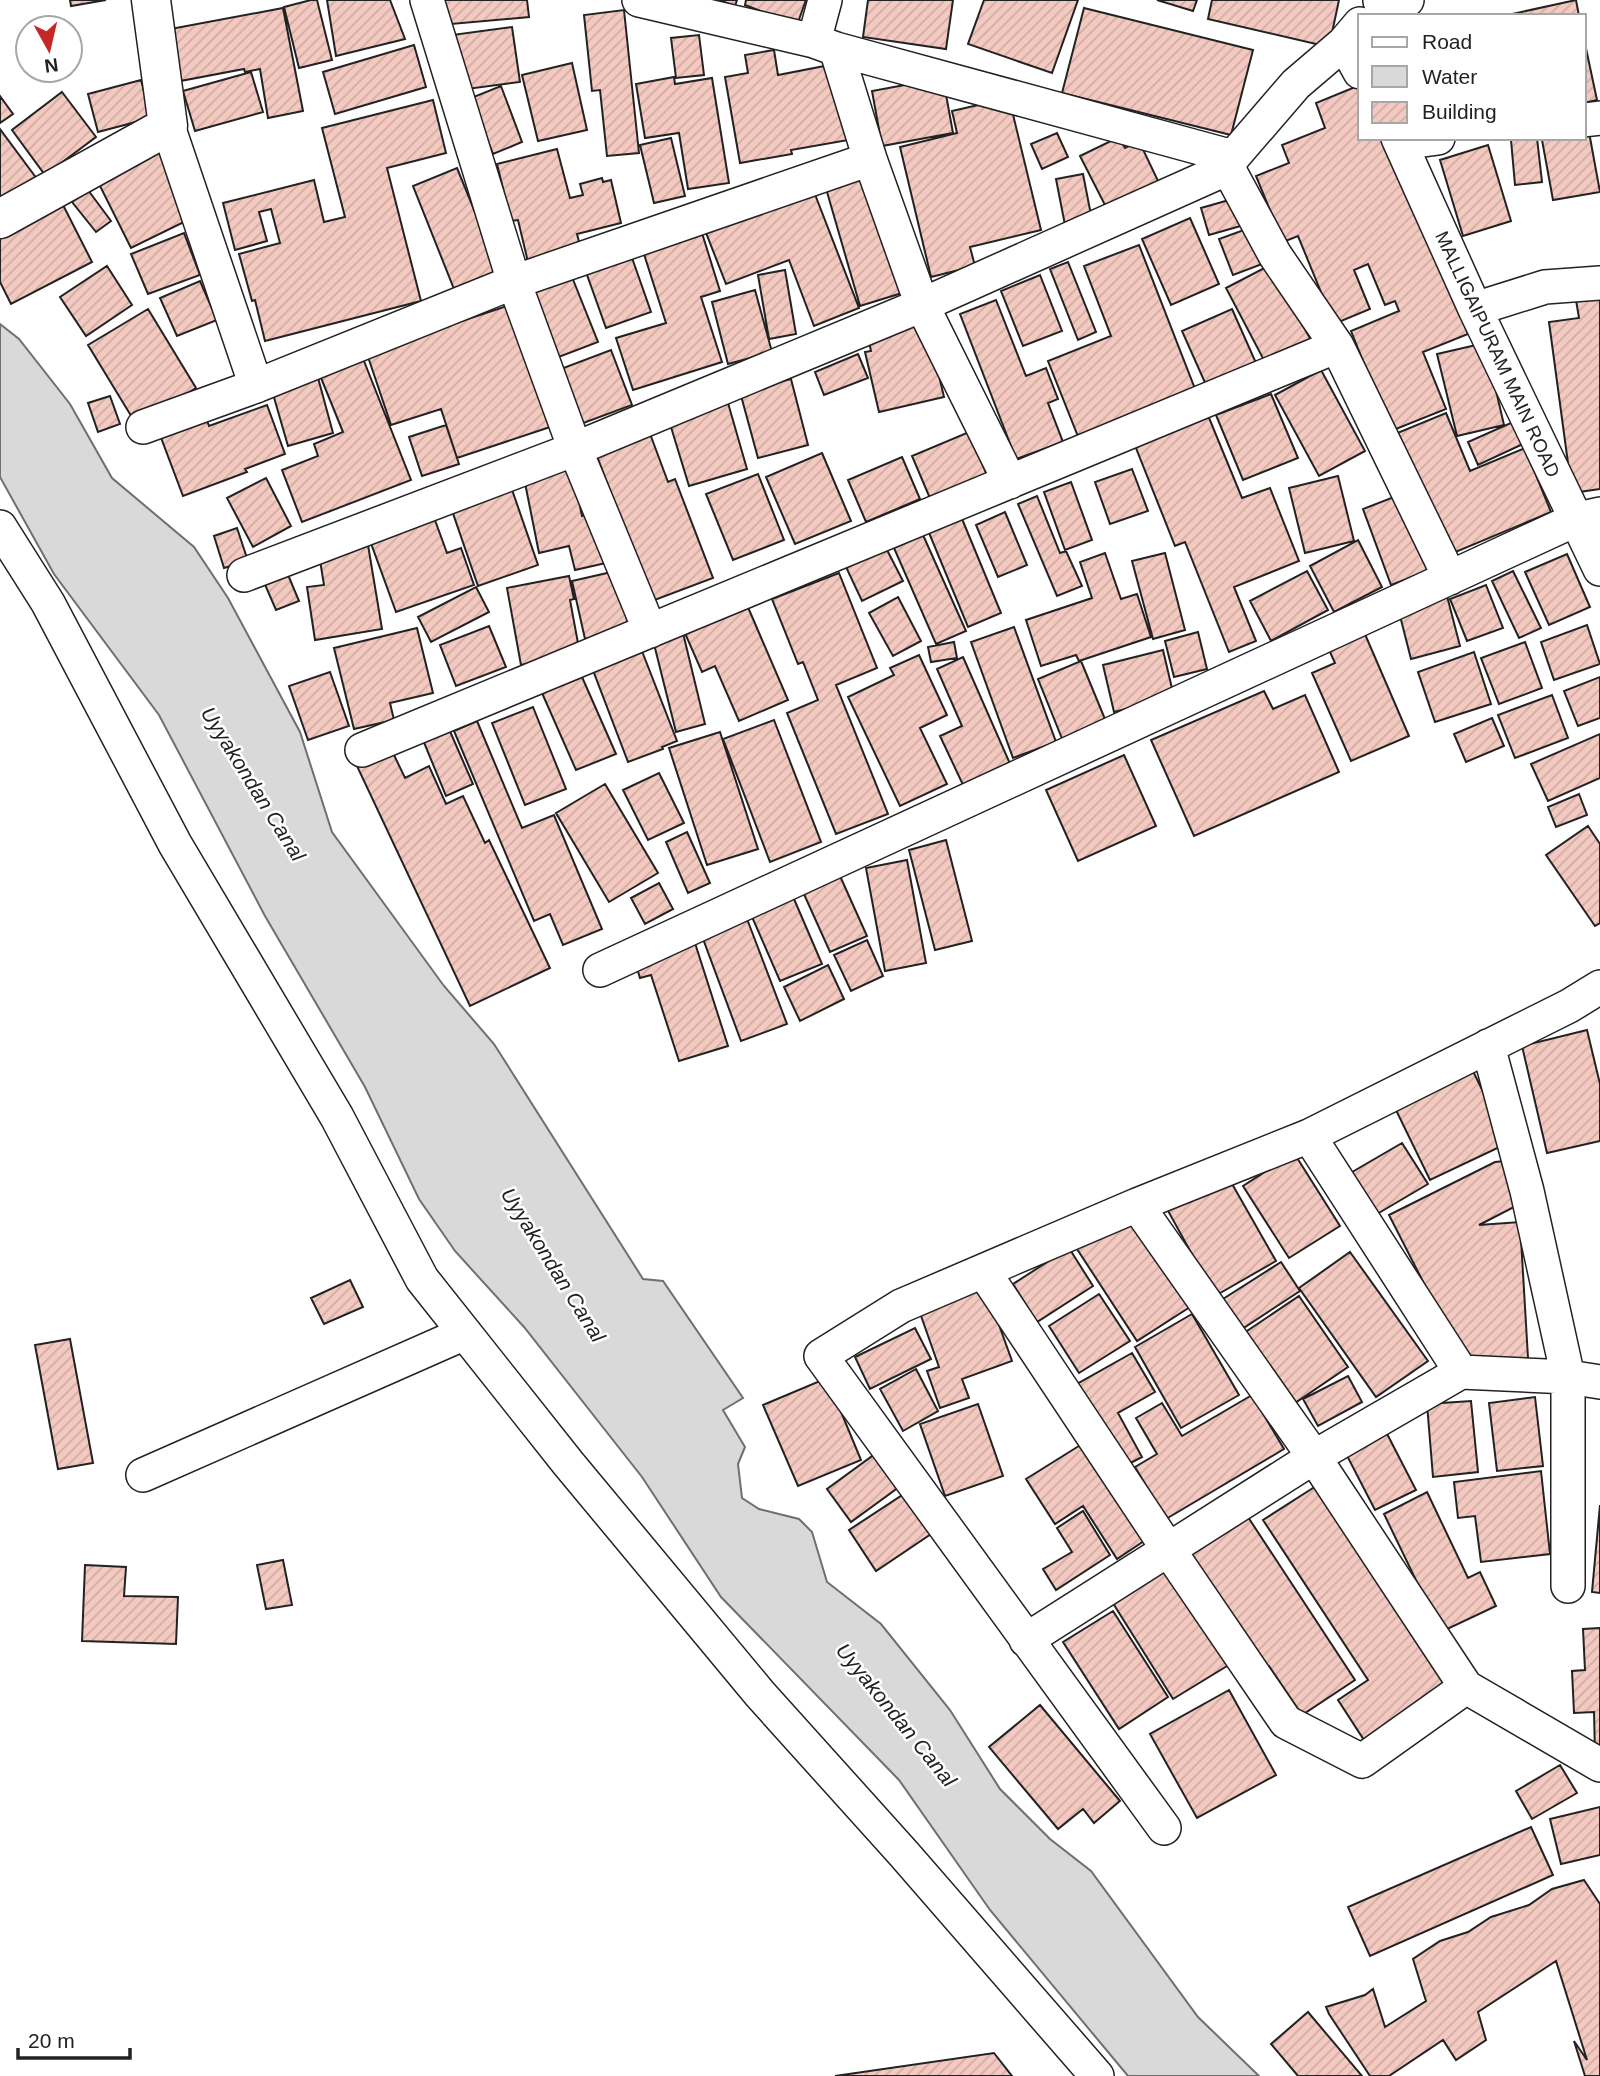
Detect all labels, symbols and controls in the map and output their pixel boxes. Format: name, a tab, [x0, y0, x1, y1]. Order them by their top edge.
north arrow	[14, 14, 84, 84]
legend	[1358, 14, 1586, 140]
text: Road	[1422, 30, 1472, 53]
text: N	[43, 54, 60, 77]
text: Water	[1422, 65, 1477, 88]
text: Building	[1422, 100, 1497, 123]
street label: MALLIGAIPURAM MAIN ROAD	[1431, 228, 1564, 481]
water label: Uyyakondan Canal	[197, 702, 311, 866]
water label: Uyyakondan Canal	[497, 1183, 611, 1347]
water label: Uyyakondan Canal	[832, 1638, 962, 1792]
scale bar	[18, 2016, 130, 2060]
text: 20 m	[28, 2029, 75, 2052]

